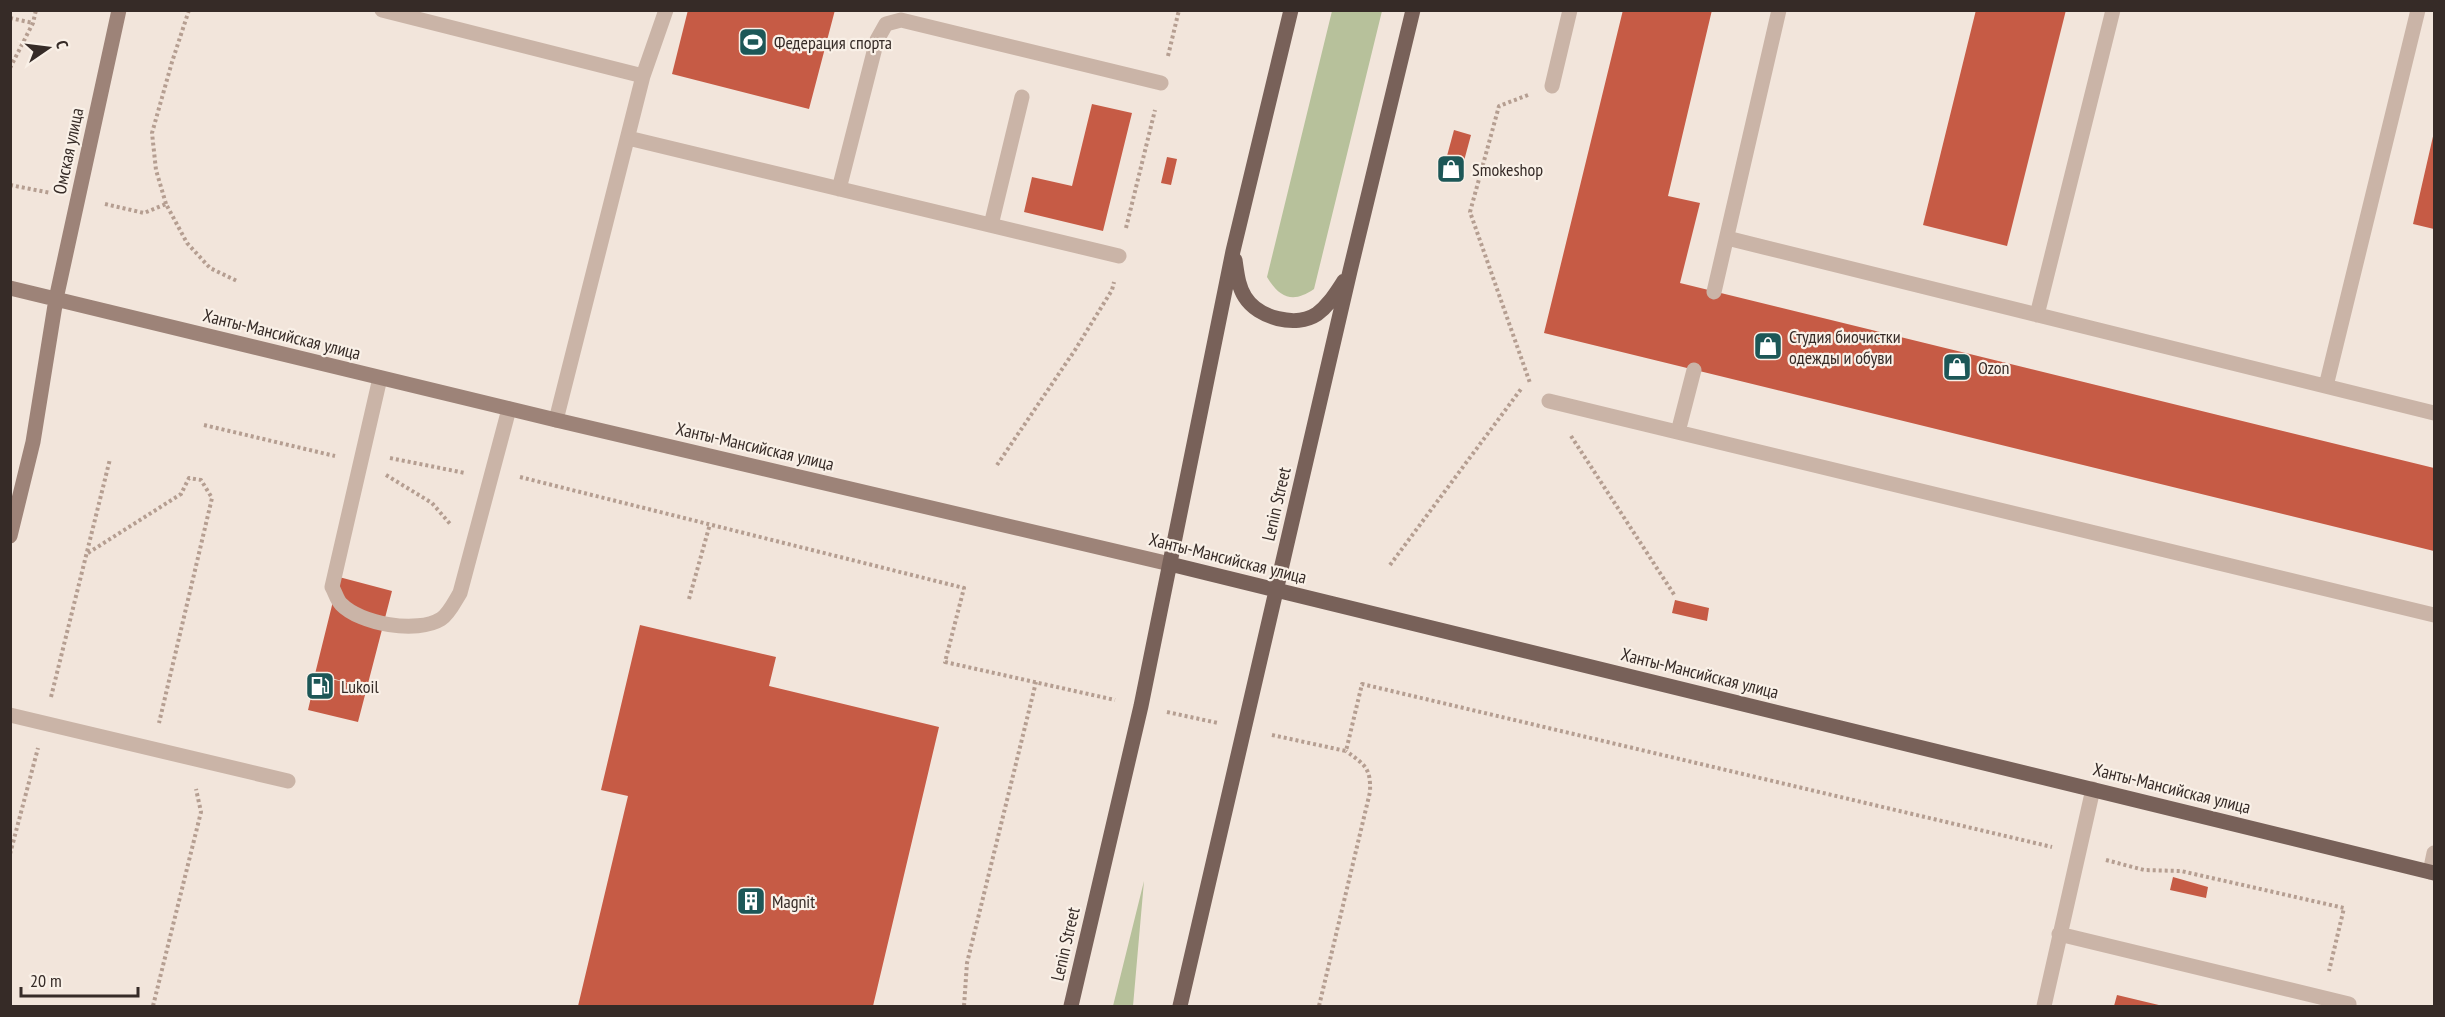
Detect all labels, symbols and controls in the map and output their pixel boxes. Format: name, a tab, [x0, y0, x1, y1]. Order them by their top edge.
north arrow	[18, 18, 78, 78]
sports icon: Федерация спорта	[737, 26, 769, 58]
place label: Федерация спорта	[774, 31, 892, 54]
text: С	[52, 38, 73, 51]
street label: Омская улица	[48, 106, 88, 196]
shop icon: Smokeshop	[1435, 153, 1467, 185]
place label: Smokeshop	[1472, 158, 1543, 181]
street label: Ханты-Мансийская улица	[201, 303, 363, 365]
place label: Студия биочистки одежды и обуви	[1789, 325, 1901, 369]
shop icon: Студия биочистки одежды и обуви	[1752, 330, 1784, 362]
shop icon: Ozon	[1941, 351, 1973, 383]
place label: Ozon	[1978, 356, 2010, 379]
street label: Ханты-Мансийская улица	[674, 417, 836, 475]
street label: Lenin Street	[1256, 465, 1296, 543]
street label: Ханты-Мансийская улица	[1147, 527, 1309, 589]
street label: Ханты-Мансийская улица	[1619, 642, 1781, 704]
fuel station icon: Lukoil	[304, 670, 336, 702]
place label: Lukoil	[341, 675, 380, 698]
street label: Ханты-Мансийская улица	[2091, 757, 2253, 819]
building icon: Magnit	[735, 885, 767, 917]
place label: Magnit	[772, 890, 815, 913]
street label: Lenin Street	[1045, 905, 1085, 983]
scale bar	[21, 960, 138, 998]
text: 20 m	[30, 969, 62, 992]

